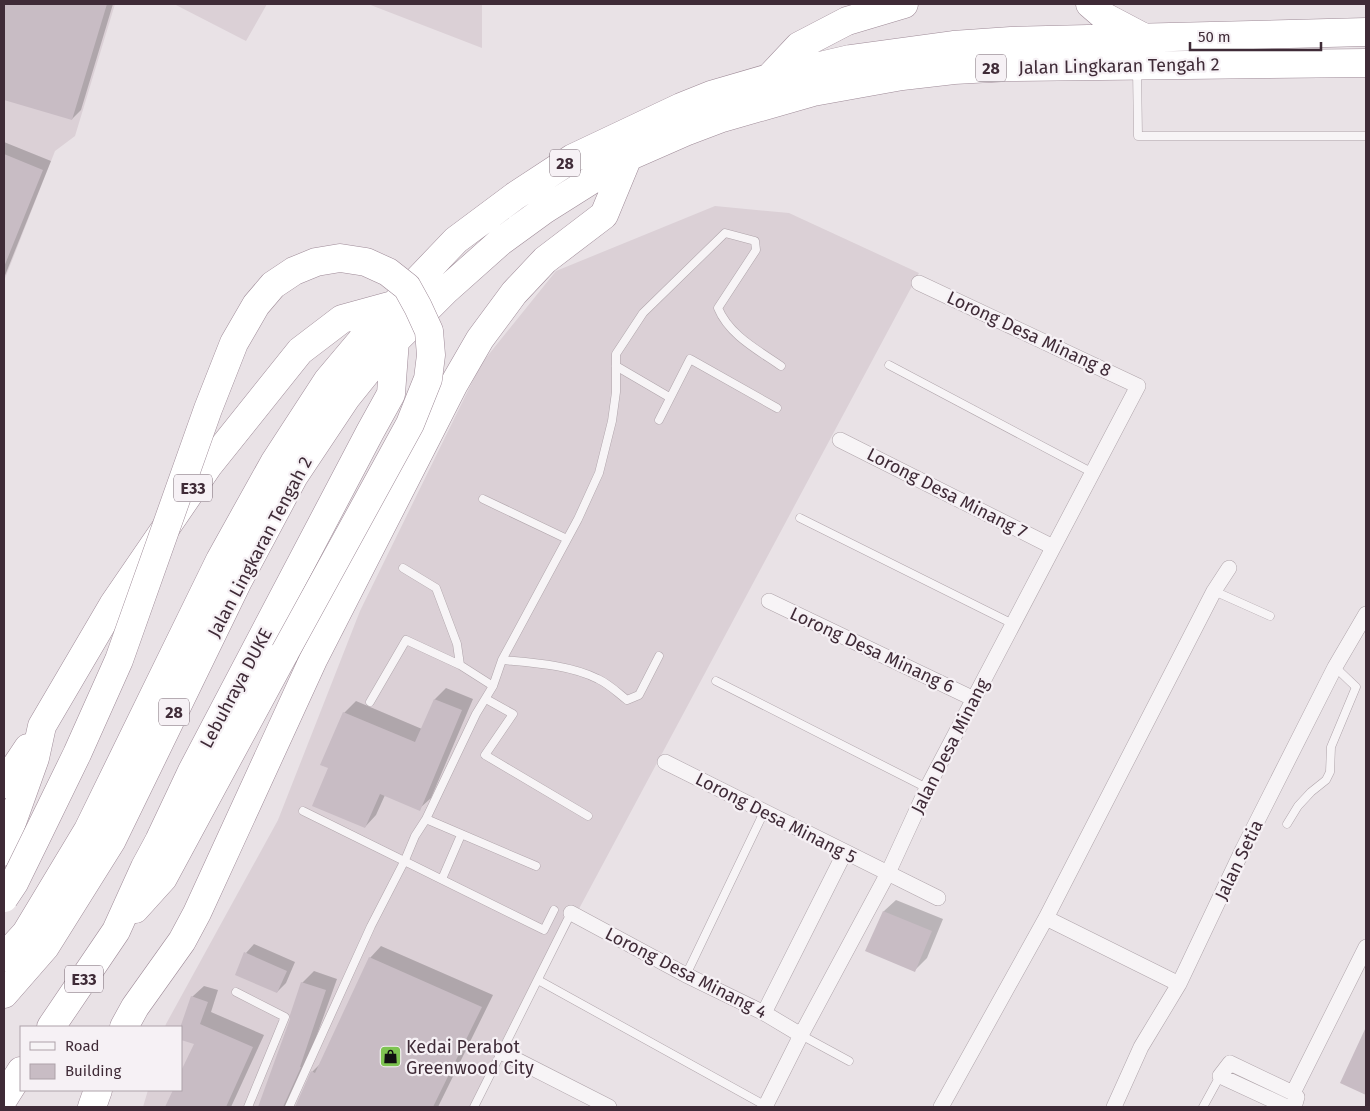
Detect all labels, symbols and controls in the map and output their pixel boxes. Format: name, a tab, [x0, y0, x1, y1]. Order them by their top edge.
scale bar	[1190, 20, 1321, 52]
text: 50 m	[1198, 28, 1231, 46]
street label: Jalan Lingkaran Tengah 2	[1018, 53, 1220, 79]
road number: 28	[976, 54, 1006, 82]
road number: 28	[550, 150, 580, 177]
street label: Lorong Desa Minang 8	[943, 286, 1115, 382]
street label: Lorong Desa Minang 7	[863, 443, 1031, 543]
street label: Jalan Lingkaran Tengah 2	[203, 453, 317, 641]
road number: E33	[174, 474, 212, 502]
street label: Lorong Desa Minang 6	[786, 602, 958, 698]
street label: Lebuhraya DUKE	[195, 624, 277, 752]
street label: Jalan Desa Minang	[906, 674, 994, 817]
road number: 28	[159, 699, 189, 726]
street label: Lorong Desa Minang 5	[692, 768, 860, 868]
street label: Jalan Setia	[1210, 816, 1268, 904]
street label: Lorong Desa Minang 4	[601, 923, 771, 1024]
road number: E33	[65, 966, 103, 992]
legend	[20, 1026, 182, 1091]
place label: Kedai Perabot Greenwood City	[406, 1036, 534, 1079]
text: Road	[65, 1037, 100, 1055]
shop icon: Kedai Perabot Greenwood City	[378, 1045, 402, 1069]
text: Building	[65, 1062, 121, 1080]

